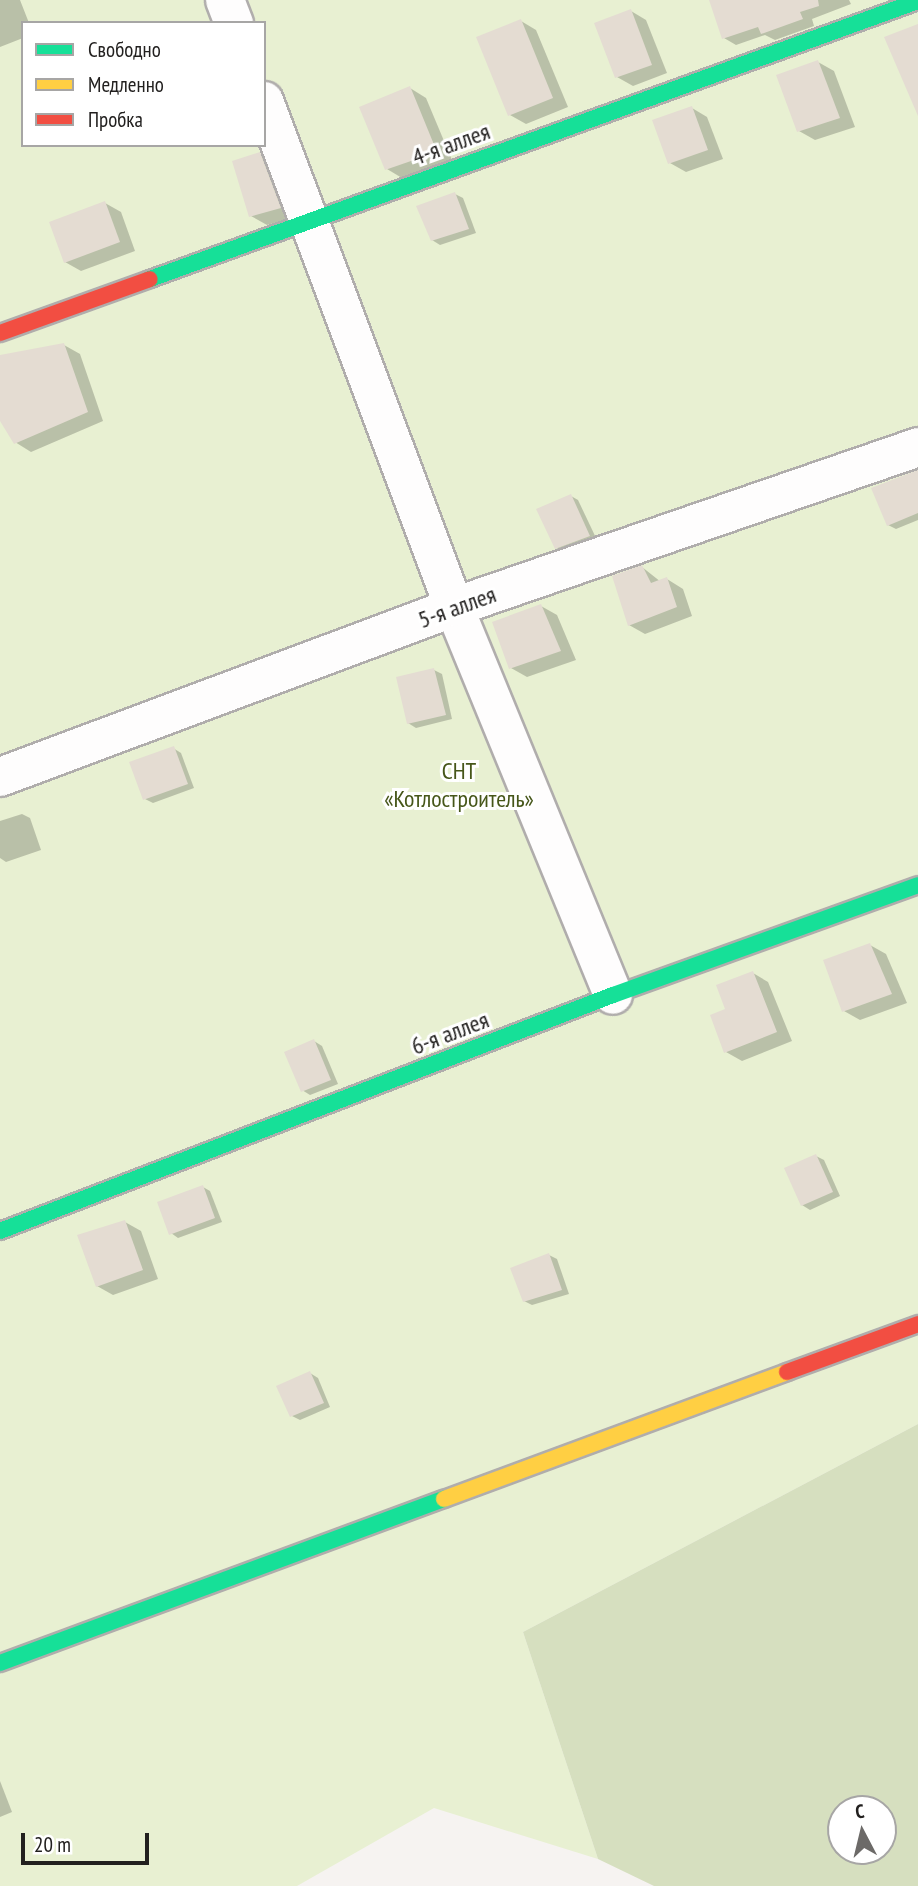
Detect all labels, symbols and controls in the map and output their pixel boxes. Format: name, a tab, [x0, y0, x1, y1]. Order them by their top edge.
legend	[21, 21, 266, 147]
text: Свободно	[88, 36, 161, 63]
text: Медленно	[88, 71, 164, 98]
text: Пробка	[88, 106, 143, 133]
street label: 4-я аллея	[408, 117, 494, 171]
street label: 5-я аллея	[414, 580, 500, 634]
park label: СНТ «Котлостроитель»	[384, 757, 534, 813]
street label: 6-я аллея	[407, 1005, 493, 1061]
north arrow	[827, 1795, 897, 1865]
text: С	[854, 1799, 865, 1824]
scale bar	[24, 1820, 152, 1864]
text: 20 m	[34, 1831, 71, 1858]

